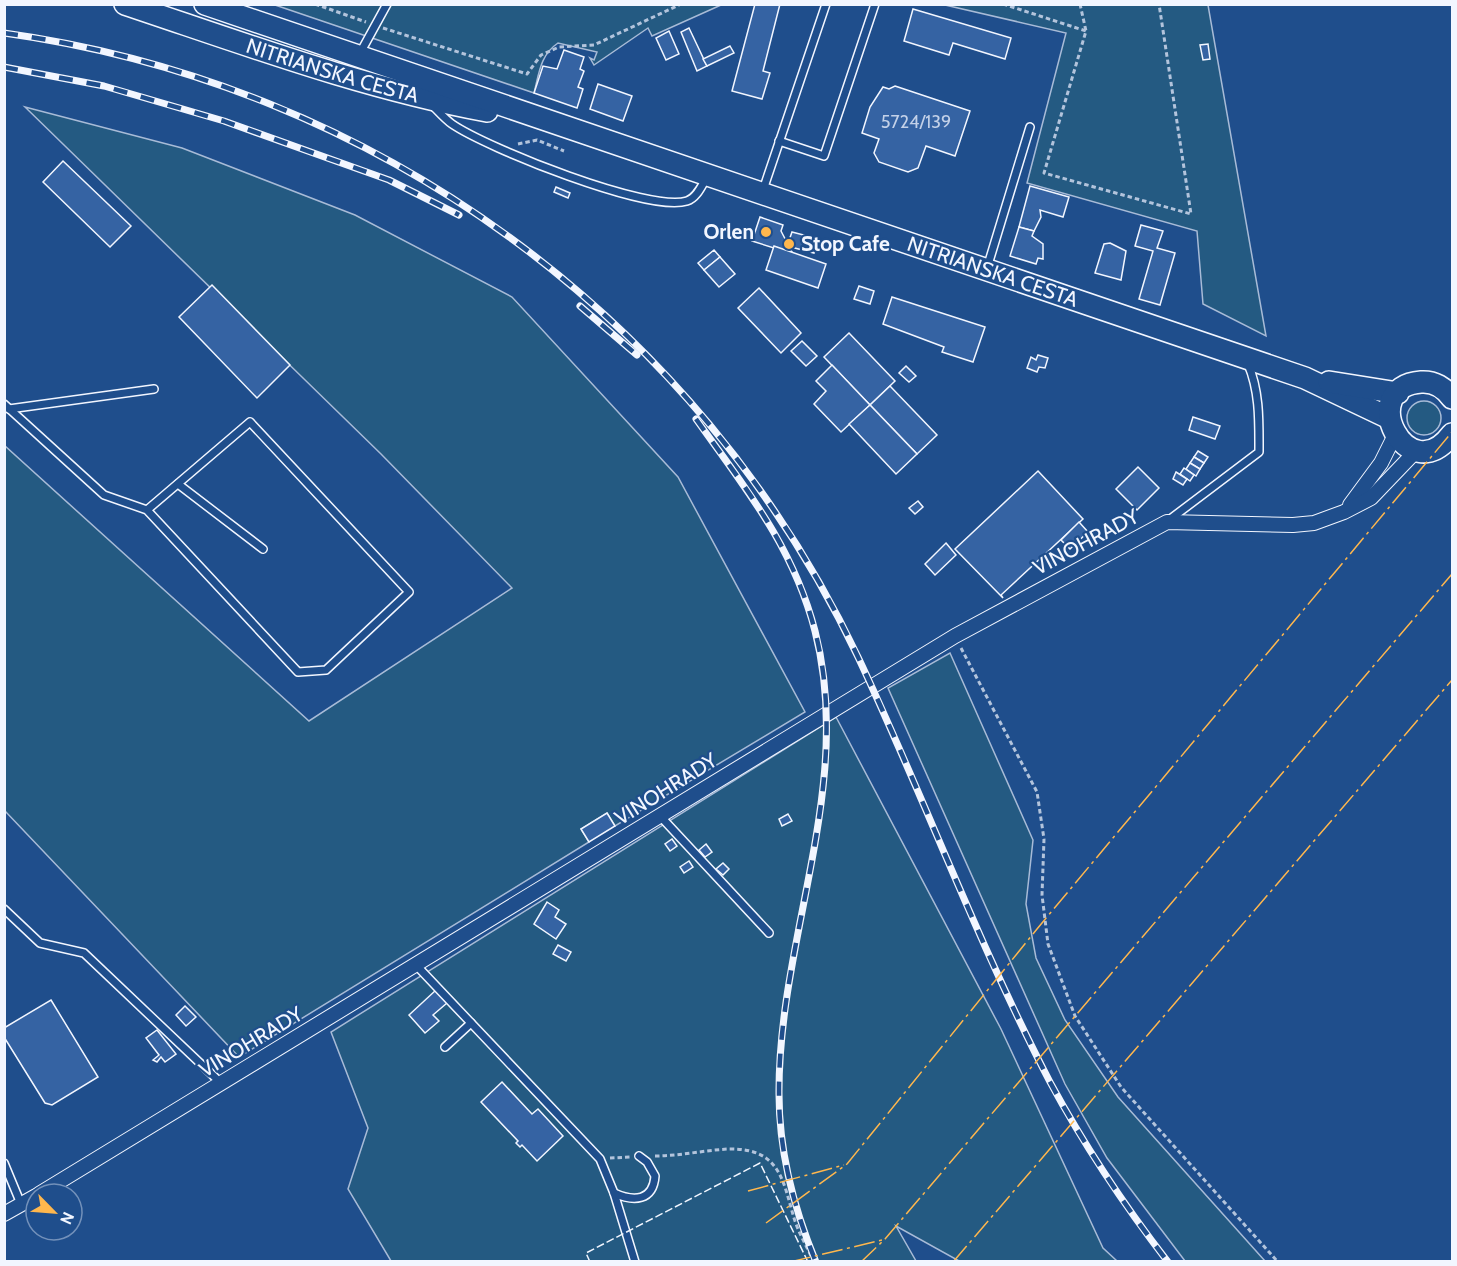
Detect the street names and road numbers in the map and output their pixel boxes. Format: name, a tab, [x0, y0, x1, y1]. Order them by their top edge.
street label: NITRIANSKA CESTA	[243, 33, 421, 108]
street label: NITRIANSKA CESTA	[904, 231, 1082, 312]
street label: VINOHRADY	[1029, 503, 1144, 580]
street label: VINOHRADY	[610, 747, 723, 830]
street label: VINOHRADY	[195, 1000, 308, 1082]

